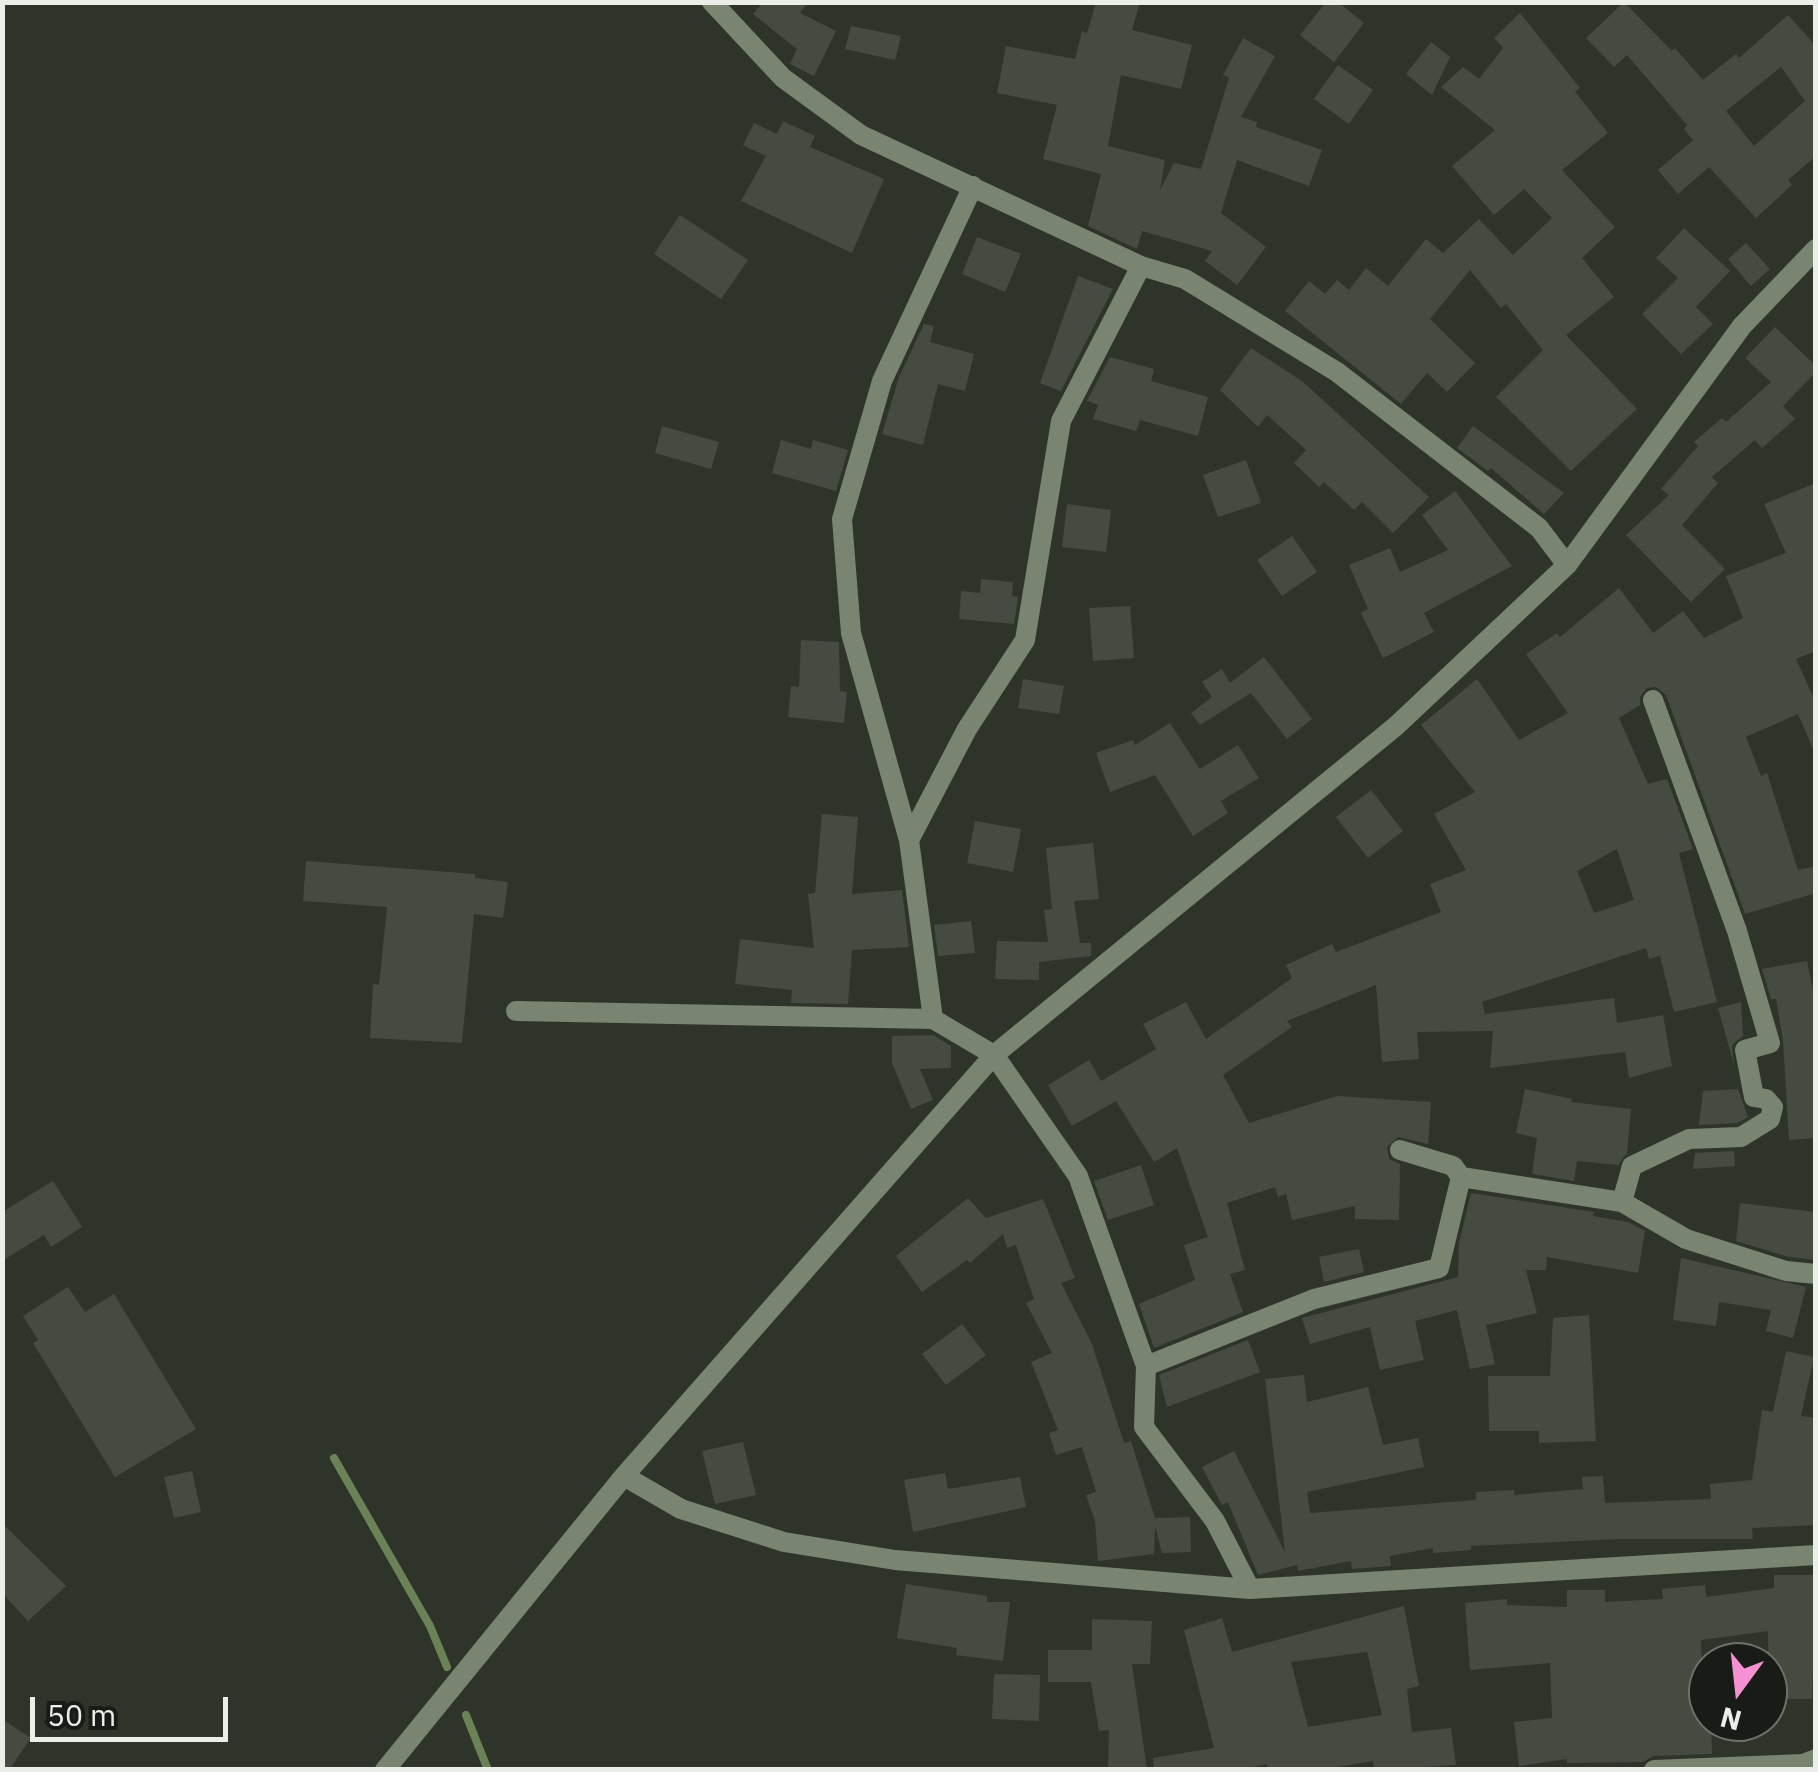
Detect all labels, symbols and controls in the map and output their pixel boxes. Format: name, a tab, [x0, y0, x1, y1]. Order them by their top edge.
north arrow	[1688, 1642, 1788, 1742]
scale bar	[35, 1677, 232, 1739]
text: 50 m	[47, 1695, 116, 1734]
text: N	[1716, 1699, 1745, 1740]

